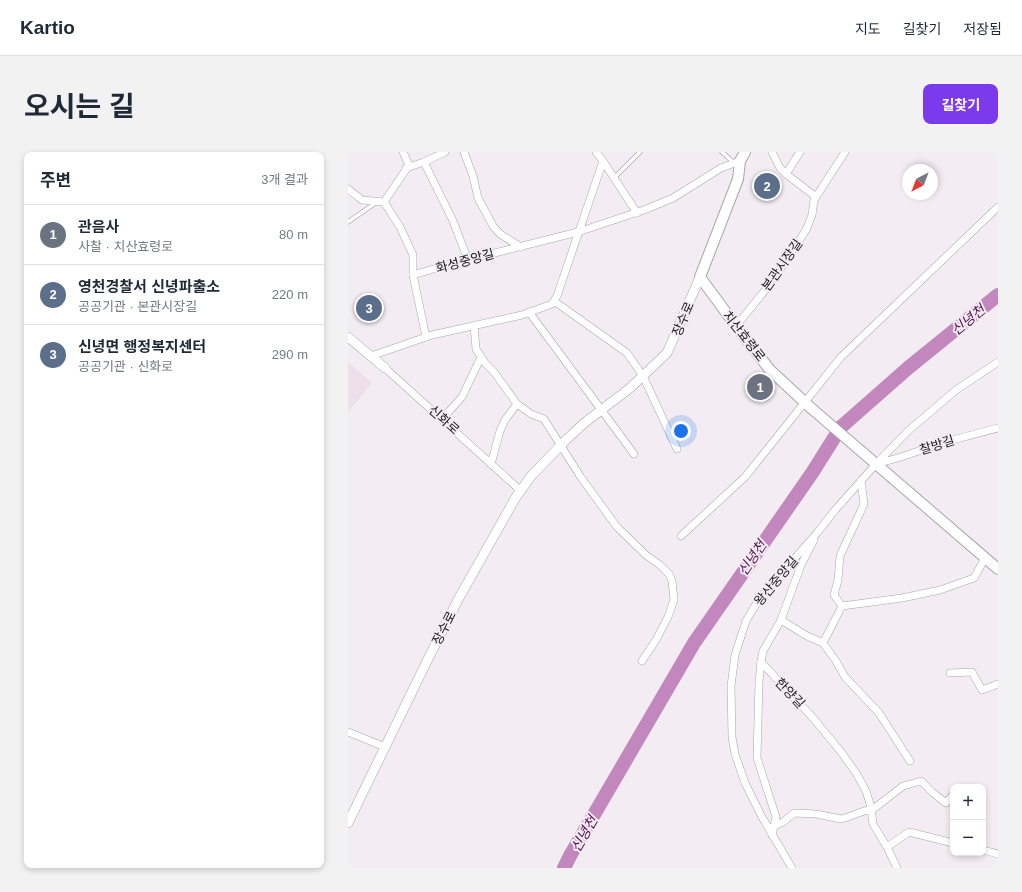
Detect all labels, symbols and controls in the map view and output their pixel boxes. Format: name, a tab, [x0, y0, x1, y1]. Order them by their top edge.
text: Kartio	[20, 17, 75, 38]
text: 지도	[855, 21, 881, 37]
text: 길찾기	[903, 21, 941, 37]
text: 저장됨	[963, 21, 1002, 37]
button: 길찾기	[923, 84, 998, 124]
text: 오시는 길	[24, 91, 135, 122]
north arrow	[902, 164, 938, 200]
text: 주변	[40, 171, 71, 190]
pin: 2	[754, 171, 780, 201]
text: 3개 결과	[261, 172, 308, 187]
text: 관음사	[78, 218, 119, 235]
text: 1	[49, 227, 57, 242]
text: 80 m	[279, 227, 308, 242]
street label: 본관시장길	[759, 236, 805, 294]
text: 사찰 · 치산효령로	[78, 239, 173, 254]
street label: 화성중앙길	[434, 246, 496, 276]
text: 영천경찰서 신녕파출소	[78, 278, 220, 295]
text: 2	[49, 287, 57, 302]
text: 220 m	[272, 287, 308, 302]
pin: 3	[356, 293, 382, 323]
text: 공공기관 · 본관시장길	[78, 299, 197, 314]
street label: 장수로	[669, 300, 697, 338]
water label: 신녕천	[948, 301, 989, 338]
street label: 치산효령로	[720, 308, 768, 364]
text: 신녕면 행정복지센터	[78, 338, 206, 355]
text: 3	[49, 347, 57, 362]
text: 290 m	[272, 347, 308, 362]
text: 공공기관 · 신화로	[78, 359, 173, 374]
pin: 1	[747, 372, 773, 402]
street label: 신화로	[426, 402, 462, 438]
your location	[671, 421, 691, 441]
street label: 찰방길	[918, 432, 956, 458]
water label: 신녕천	[735, 537, 770, 578]
street label: 왕산중앙길	[751, 553, 801, 609]
street label: 장수로	[429, 609, 459, 647]
street label: 한양길	[772, 675, 808, 711]
map controls	[950, 784, 986, 856]
button: +	[950, 784, 986, 820]
water label: 신녕천	[567, 812, 601, 855]
button: −	[950, 820, 986, 856]

